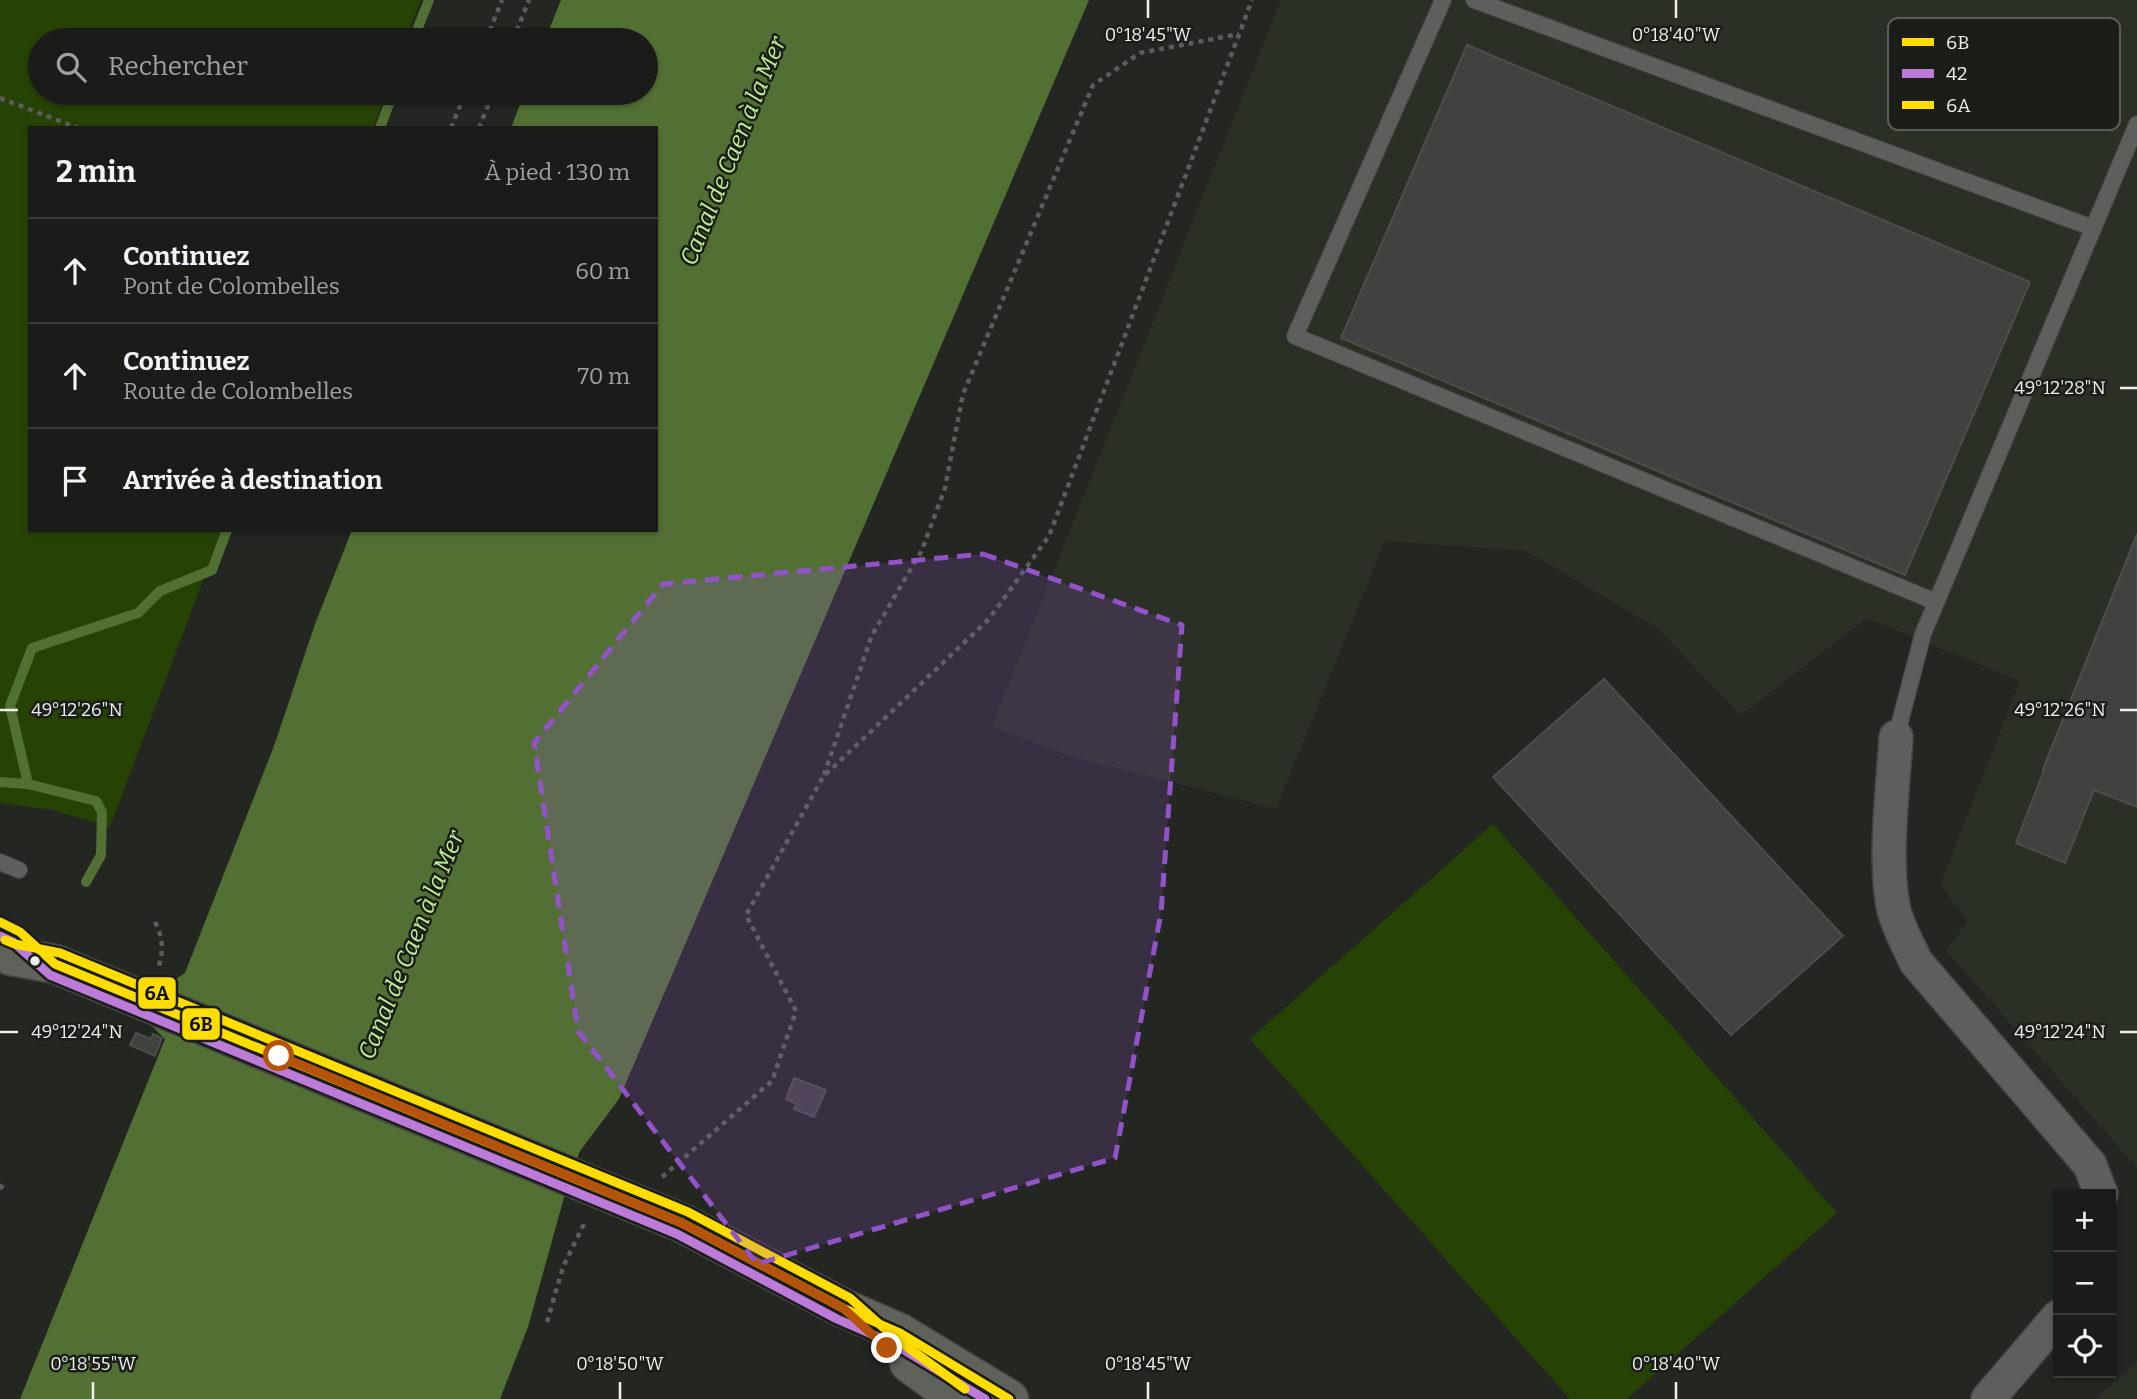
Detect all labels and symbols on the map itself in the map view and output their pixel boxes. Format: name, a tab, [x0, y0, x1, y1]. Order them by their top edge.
legend	[1888, 18, 2120, 130]
text: 0°18'45"W	[1105, 24, 1192, 46]
text: 0°18'40"W	[1632, 24, 1721, 46]
text: 6B	[1946, 31, 1969, 54]
water label: Canal de Caen à la Mer	[674, 32, 792, 269]
text: 42	[1946, 62, 1967, 85]
text: 6A	[1946, 94, 1971, 117]
text: 49°12'28"N	[2014, 377, 2106, 399]
text: 49°12'26"N	[31, 699, 123, 721]
text: 49°12'26"N	[2014, 699, 2106, 721]
water label: Canal de Caen à la Mer	[352, 826, 470, 1063]
unlabelled marker	[28, 954, 42, 968]
line badge: 6A	[137, 976, 177, 1010]
text: 6A	[145, 982, 170, 1005]
line badge: 6B	[181, 1007, 221, 1041]
text: 6B	[189, 1013, 213, 1036]
text: 49°12'24"N	[31, 1021, 123, 1043]
text: 49°12'24"N	[2014, 1021, 2106, 1043]
route start	[263, 1040, 294, 1071]
route end	[871, 1332, 902, 1363]
text: 0°18'55"W	[50, 1353, 136, 1375]
text: 0°18'50"W	[576, 1353, 664, 1375]
text: 0°18'45"W	[1105, 1353, 1192, 1375]
text: 0°18'40"W	[1632, 1353, 1721, 1375]

